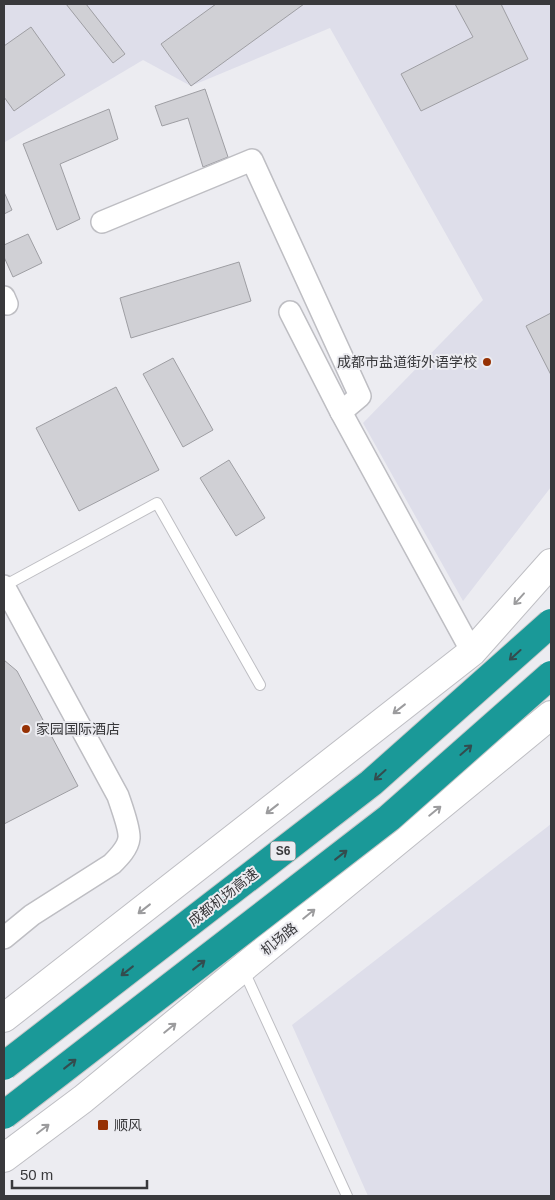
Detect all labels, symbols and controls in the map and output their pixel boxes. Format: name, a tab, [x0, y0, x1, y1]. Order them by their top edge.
place label: 成都市盐道街外语学校	[337, 354, 477, 370]
marker: 成都市盐道街外语学校	[481, 356, 493, 368]
one-way arrow	[513, 593, 525, 606]
one-way arrow	[508, 650, 521, 661]
one-way arrow	[393, 703, 406, 714]
place label: 家园国际酒店	[36, 721, 120, 737]
marker: 家园国际酒店	[20, 723, 32, 735]
one-way arrow	[459, 745, 472, 756]
one-way arrow	[374, 769, 387, 781]
one-way arrow	[265, 803, 278, 814]
one-way arrow	[428, 805, 441, 816]
road number: S6	[270, 841, 296, 860]
one-way arrow	[334, 849, 347, 860]
street label: 成都机场高速	[185, 865, 261, 929]
one-way arrow	[137, 903, 150, 914]
one-way arrow	[302, 908, 315, 919]
street label: 机场路	[258, 920, 300, 958]
one-way arrow	[192, 959, 205, 970]
one-way arrow	[121, 965, 134, 976]
one-way arrow	[163, 1022, 176, 1033]
one-way arrow	[63, 1059, 77, 1069]
place label: 顺风	[114, 1117, 142, 1133]
marker: 顺风	[96, 1118, 110, 1132]
one-way arrow	[36, 1124, 50, 1134]
scale bar	[12, 1158, 148, 1190]
text: 50 m	[20, 1166, 53, 1183]

